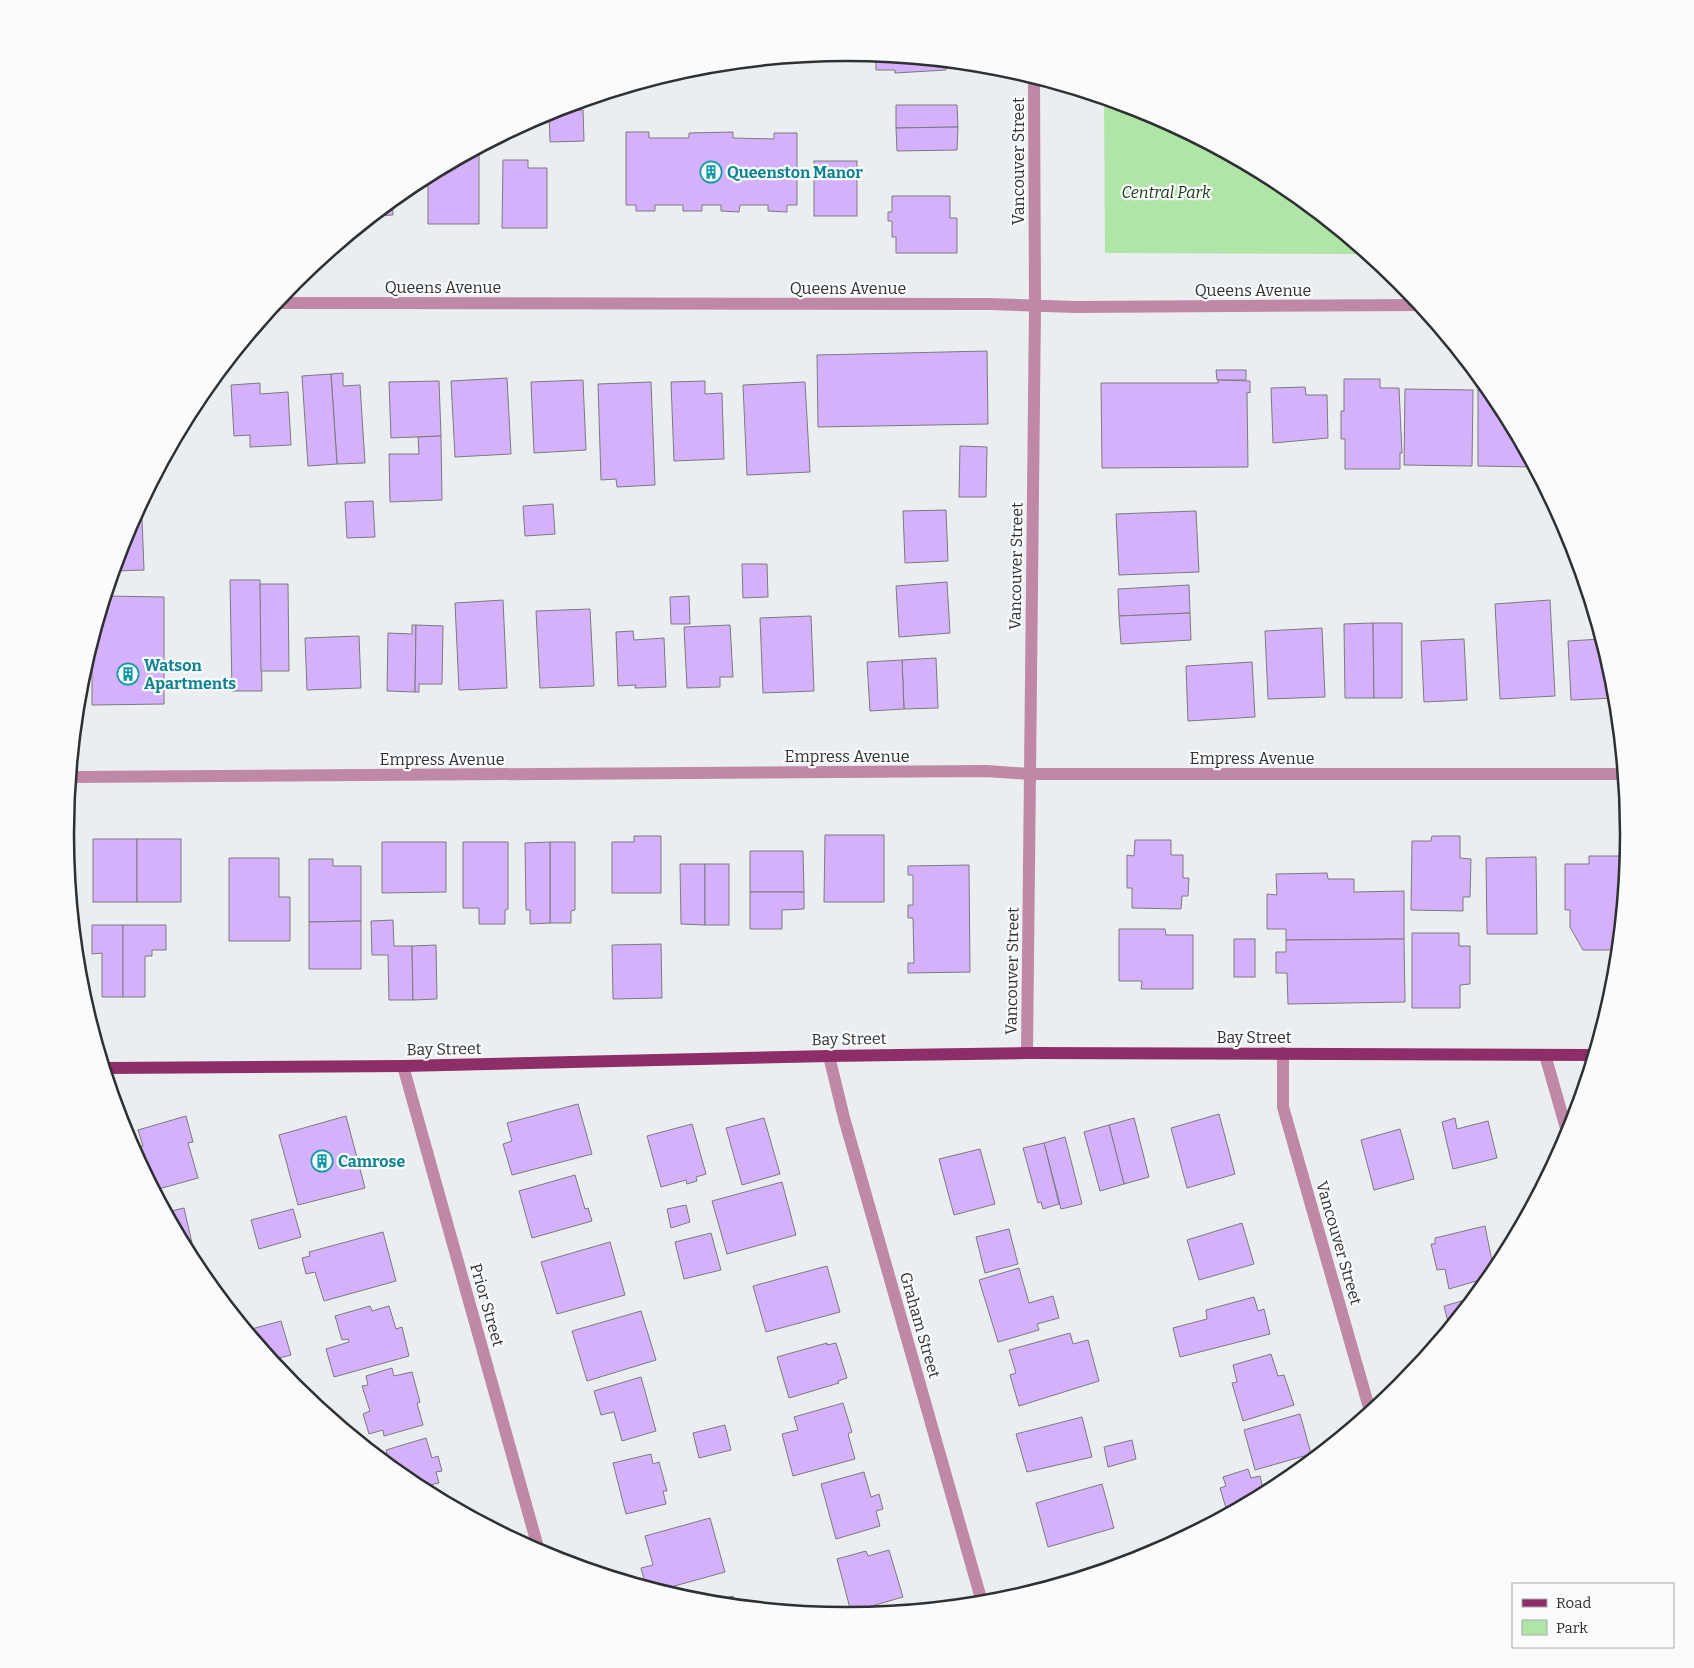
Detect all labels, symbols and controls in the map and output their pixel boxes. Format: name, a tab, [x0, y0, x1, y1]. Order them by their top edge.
street label: Vancouver Street	[1009, 97, 1028, 225]
building icon: Queenston Manor	[699, 160, 723, 184]
place label: Queenston Manor	[727, 163, 863, 182]
park label: Central Park	[1121, 183, 1211, 202]
street label: Queens Avenue	[385, 278, 501, 297]
street label: Queens Avenue	[790, 279, 906, 298]
street label: Queens Avenue	[1195, 281, 1311, 300]
street label: Vancouver Street	[1005, 502, 1027, 630]
place label: Watson Apartments	[144, 656, 236, 693]
building icon: Watson Apartments	[116, 662, 140, 686]
street label: Empress Avenue	[785, 747, 909, 766]
street label: Empress Avenue	[1190, 749, 1314, 768]
street label: Empress Avenue	[380, 750, 504, 769]
street label: Vancouver Street	[1001, 907, 1023, 1035]
street label: Bay Street	[1216, 1028, 1292, 1047]
street label: Bay Street	[811, 1029, 887, 1049]
street label: Bay Street	[406, 1039, 482, 1059]
building icon: Camrose	[310, 1149, 334, 1173]
place label: Camrose	[338, 1152, 405, 1171]
street label: Vancouver Street	[1312, 1179, 1366, 1307]
street label: Prior Street	[466, 1261, 508, 1349]
street label: Graham Street	[896, 1270, 944, 1380]
legend	[1512, 1583, 1674, 1648]
text: Road	[1556, 1594, 1591, 1612]
text: Park	[1556, 1619, 1588, 1637]

